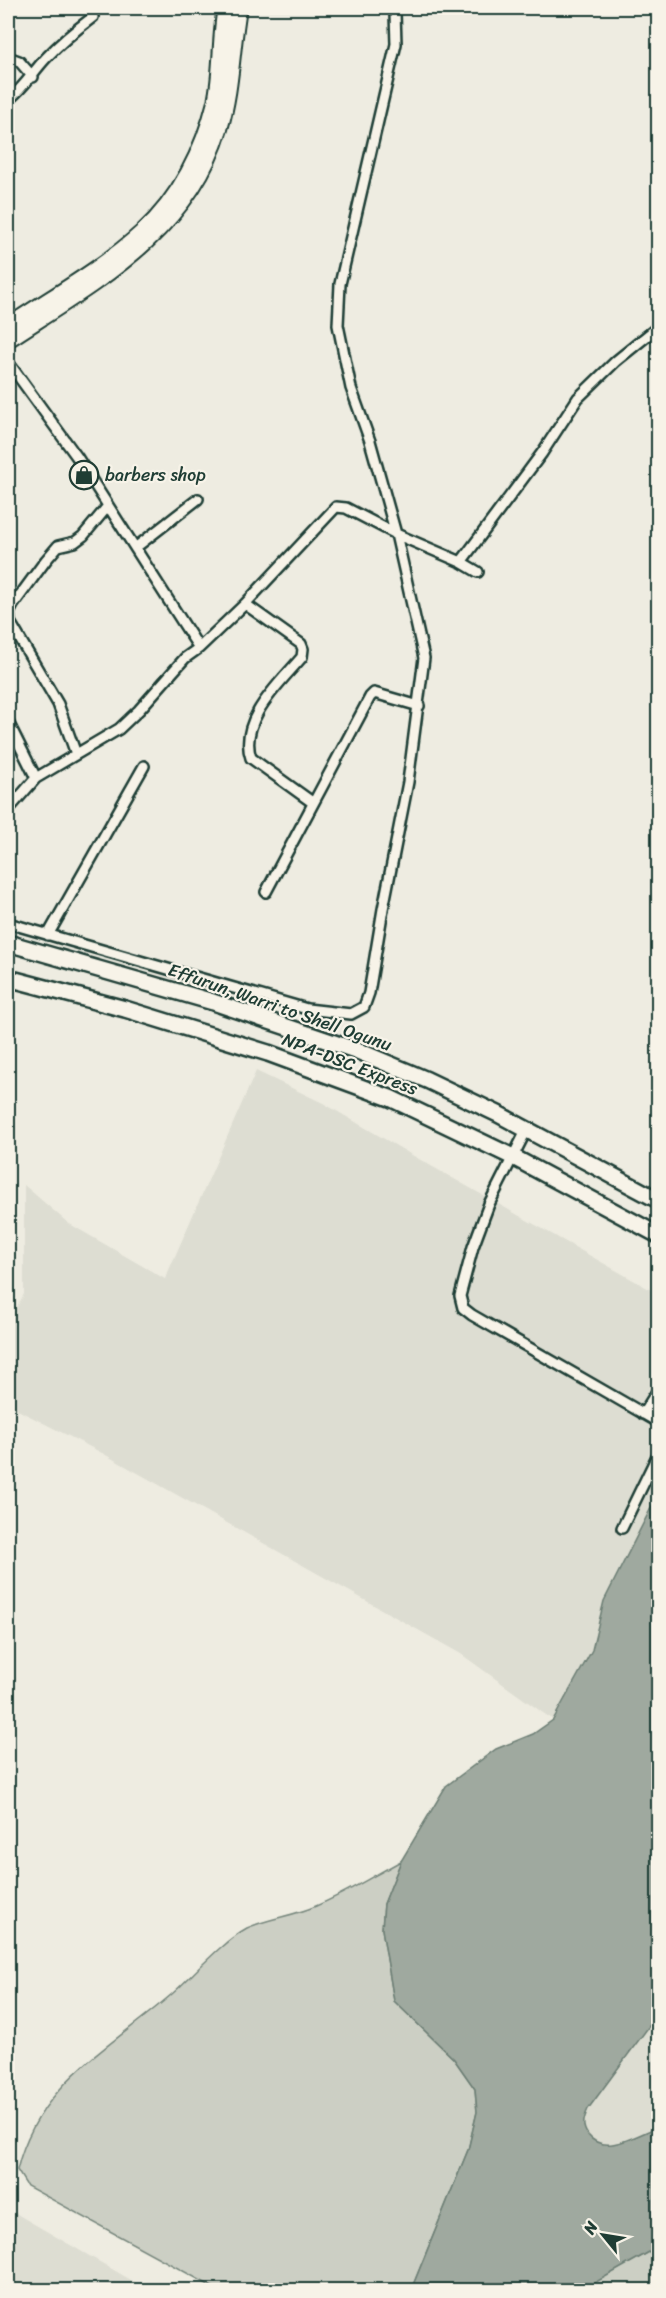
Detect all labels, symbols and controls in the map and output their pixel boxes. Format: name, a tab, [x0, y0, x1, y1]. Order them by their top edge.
shop icon: barbers shop	[68, 459, 100, 491]
place label: barbers shop	[105, 459, 206, 491]
street label: Effurun, Warri to Shell Ogunu	[164, 954, 397, 1060]
street label: NPA-DSC Express	[277, 1023, 423, 1105]
north arrow	[573, 2205, 633, 2265]
text: N	[575, 2215, 606, 2241]

